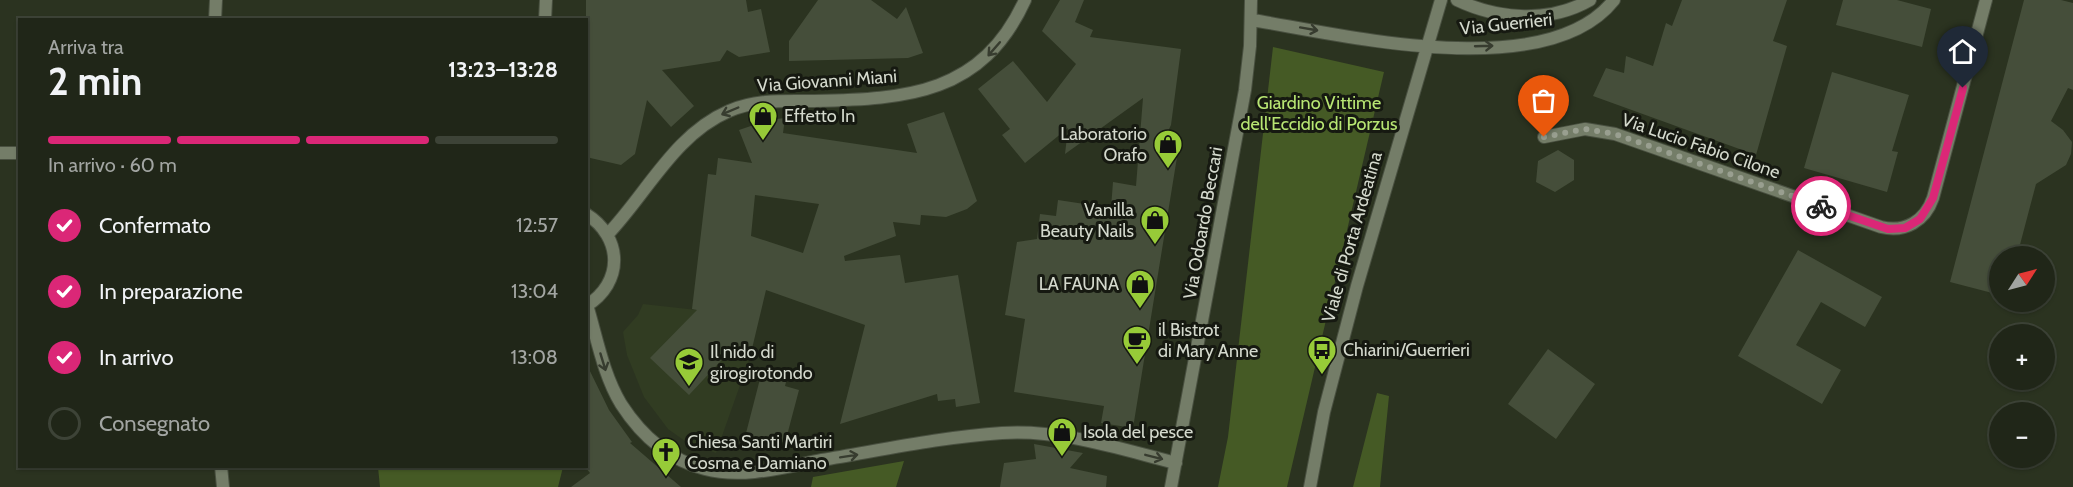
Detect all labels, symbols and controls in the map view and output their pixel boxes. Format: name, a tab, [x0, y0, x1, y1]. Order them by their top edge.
street label: Via Guerrieri	[1459, 8, 1553, 40]
one-way arrow	[1299, 24, 1319, 35]
pin	[1937, 26, 1988, 88]
text: Arriva tra	[48, 35, 124, 59]
icon: home	[1946, 35, 1979, 68]
one-way arrow	[987, 41, 1001, 56]
one-way arrow	[1473, 41, 1493, 52]
text: 13:23–13:28	[448, 56, 558, 83]
text: 2 min	[48, 57, 142, 105]
street label: Via Giovanni Miani	[756, 65, 898, 97]
pin	[1518, 75, 1569, 137]
icon: bag	[1527, 84, 1560, 117]
park label: Giardino Vittime dell'Eccidio di Porzus	[1241, 92, 1397, 135]
shop icon: Effetto In	[747, 100, 779, 142]
place label: Effetto In	[784, 105, 855, 127]
one-way arrow	[721, 106, 740, 117]
street label: Via Lucio Fabio Cilone	[1619, 109, 1783, 183]
place label: Laboratorio Orafo	[1060, 123, 1147, 166]
shop icon: Laboratorio Orafo	[1152, 128, 1184, 170]
street label: Via Odoardo Beccari	[1179, 145, 1227, 301]
street label: Viale di Porta Ardeatina	[1317, 149, 1387, 325]
text: In arrivo · 60 m	[48, 153, 177, 177]
courier	[1791, 176, 1851, 236]
icon: bike	[1805, 190, 1838, 223]
place label: Vanilla Beauty Nails	[1040, 199, 1134, 242]
shop icon: Vanilla Beauty Nails	[1139, 204, 1171, 246]
icon: check	[48, 209, 81, 242]
text: Confermato	[99, 212, 211, 239]
text: 12:57	[516, 213, 558, 237]
north arrow	[1989, 246, 2055, 312]
map controls	[1989, 246, 2055, 468]
shop icon: LA FAUNA	[1124, 268, 1156, 310]
place label: LA FAUNA	[1039, 273, 1119, 295]
icon: check	[48, 275, 81, 308]
text: In preparazione	[99, 278, 243, 305]
text: 13:04	[511, 279, 558, 303]
place label: il Bistrot di Mary Anne	[1158, 319, 1258, 362]
cafe icon: il Bistrot di Mary Anne	[1121, 324, 1153, 366]
button: +	[1989, 324, 2055, 390]
bus stop icon: Chiarini/Guerrieri	[1306, 334, 1338, 376]
place label: Chiarini/Guerrieri	[1343, 339, 1470, 361]
icon: check	[48, 341, 81, 374]
place label: Il nido di girogirotondo	[710, 341, 813, 384]
text: In arrivo	[99, 344, 174, 371]
text: 13:08	[510, 345, 558, 369]
school or university icon: Il nido di girogirotondo	[673, 346, 705, 388]
one-way arrow	[598, 352, 609, 371]
button: −	[1989, 402, 2055, 468]
text: Consegnato	[99, 410, 210, 437]
shop icon: Isola del pesce	[1046, 416, 1078, 458]
place label: Isola del pesce	[1083, 421, 1193, 443]
place label: Chiesa Santi Martiri Cosma e Damiano	[687, 431, 832, 474]
church icon: Chiesa Santi Martiri Cosma e Damiano	[650, 436, 682, 478]
one-way arrow	[838, 450, 858, 461]
one-way arrow	[1144, 452, 1163, 464]

